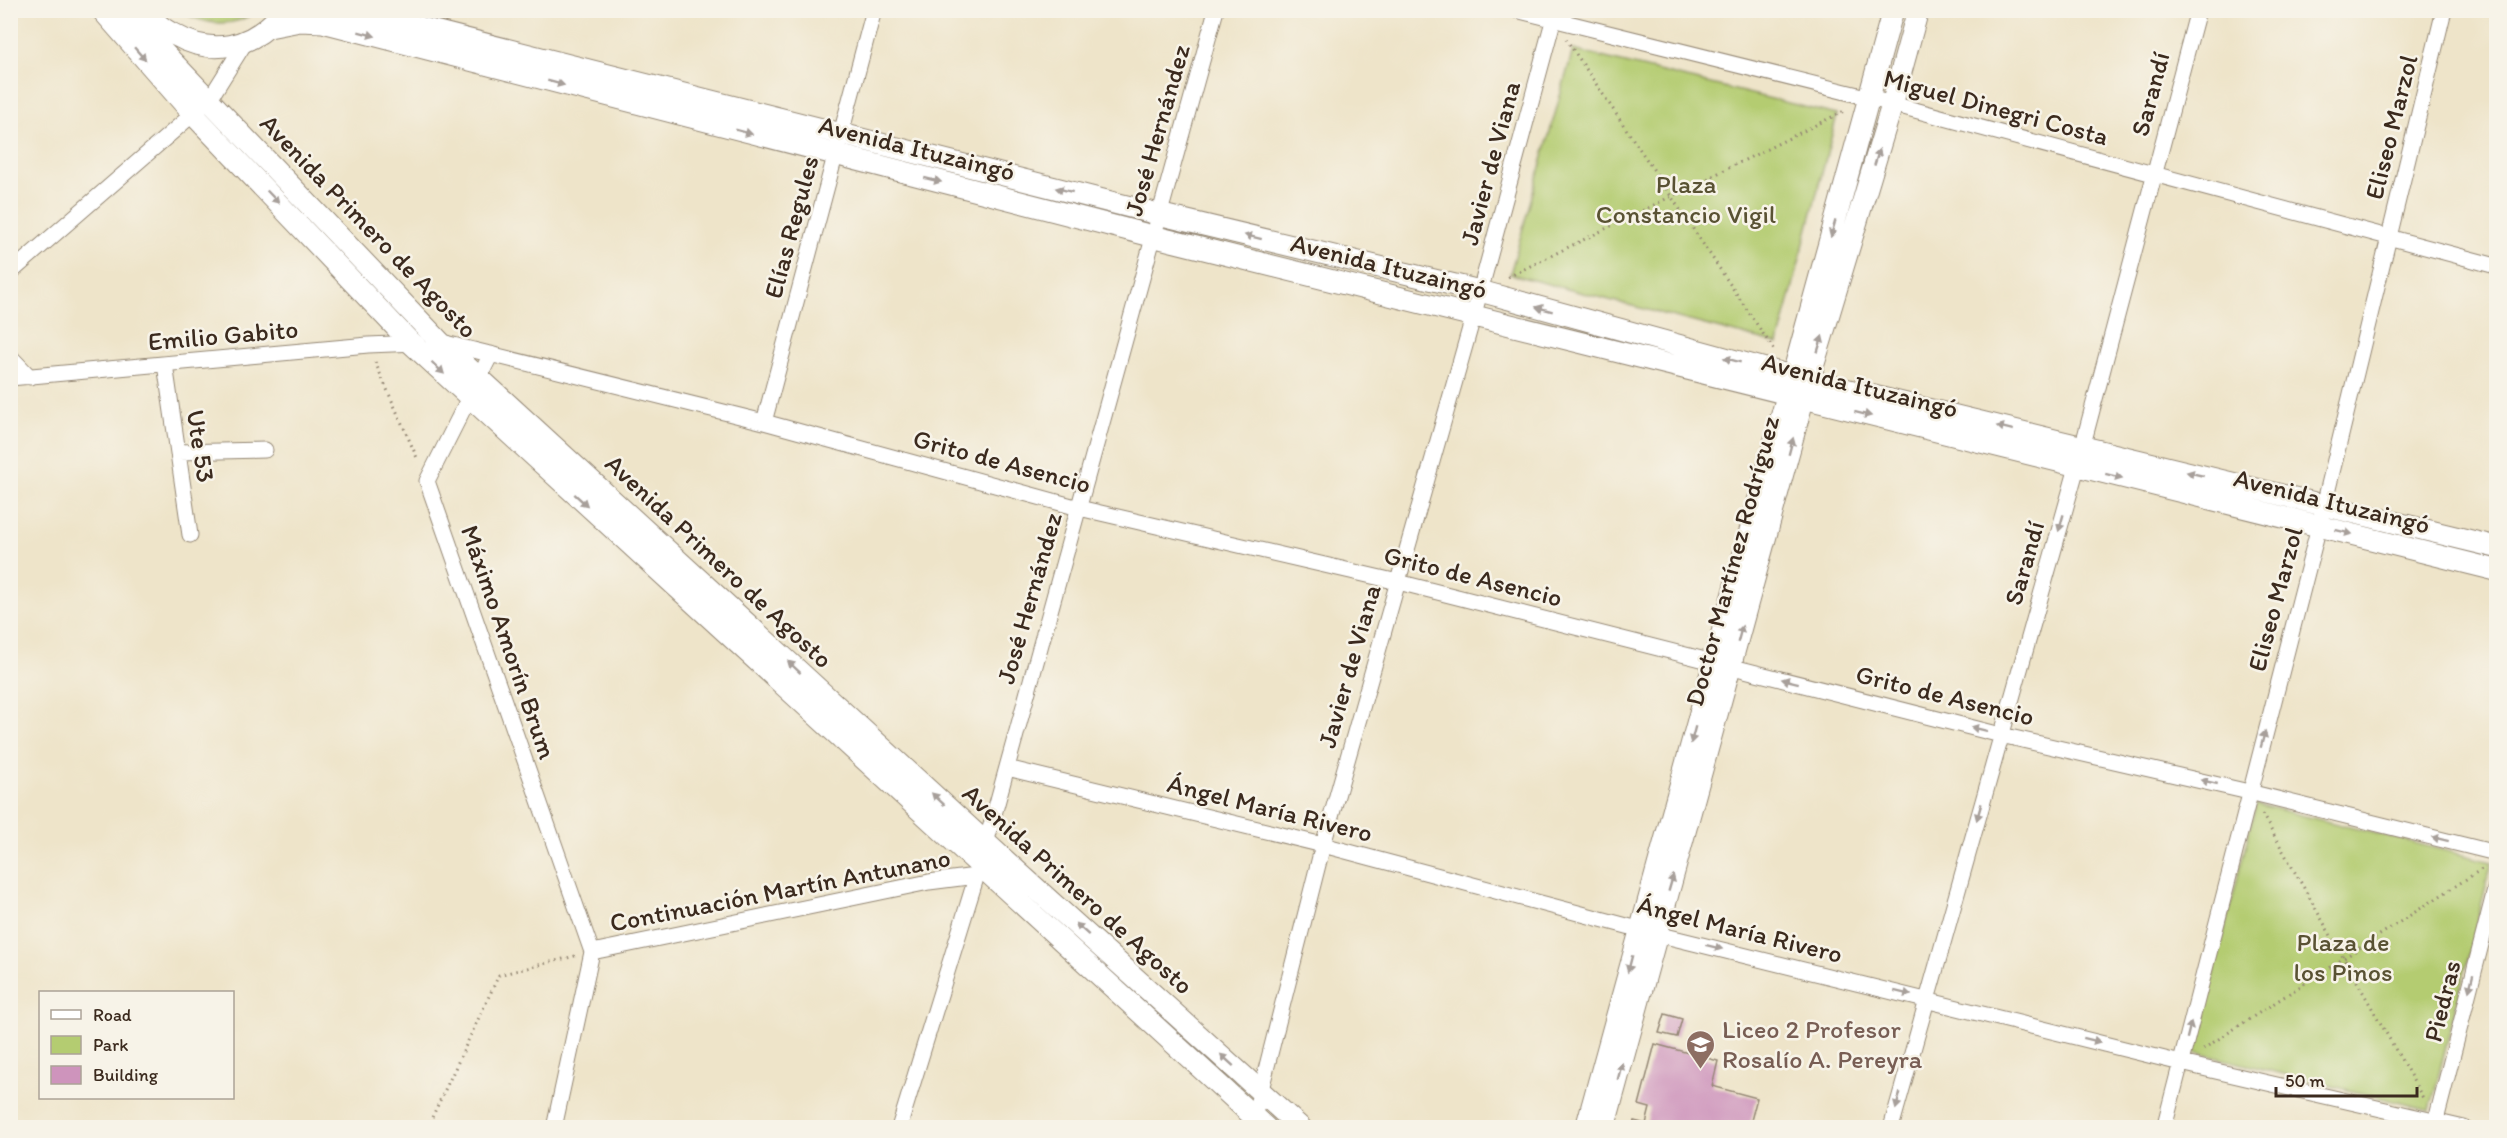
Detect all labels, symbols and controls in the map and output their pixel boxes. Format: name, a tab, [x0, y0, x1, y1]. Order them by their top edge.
one-way arrow	[358, 29, 376, 39]
street label: José Hernández	[1117, 41, 1197, 219]
one-way arrow	[133, 46, 146, 61]
street label: Sarandí	[2123, 48, 2177, 140]
street label: Eliseo Marzol	[2358, 51, 2424, 203]
street label: Miguel Dinegri Costa	[1880, 62, 2112, 152]
street label: Javier de Viana	[1453, 77, 1527, 249]
one-way arrow	[547, 78, 565, 88]
street label: Avenida Primero de Agosto	[253, 107, 485, 345]
street label: Avenida Ituzaingó	[816, 108, 1018, 188]
one-way arrow	[735, 127, 754, 137]
one-way arrow	[1873, 148, 1882, 166]
street label: Elías Regules	[757, 152, 825, 302]
park label: Plaza Constancio Vigil	[1596, 168, 1776, 230]
one-way arrow	[924, 176, 942, 186]
one-way arrow	[1054, 184, 1073, 194]
one-way arrow	[266, 190, 280, 205]
one-way arrow	[1828, 220, 1837, 238]
street label: Avenida Ituzaingó	[1288, 226, 1490, 306]
one-way arrow	[1244, 231, 1262, 241]
one-way arrow	[1535, 304, 1553, 313]
street label: Emilio Gabito	[147, 312, 299, 358]
one-way arrow	[1816, 335, 1825, 353]
street label: Avenida Ituzaingó	[1759, 345, 1961, 425]
one-way arrow	[1723, 355, 1741, 364]
one-way arrow	[430, 360, 444, 374]
street label: Ute 53	[179, 407, 223, 485]
one-way arrow	[1854, 410, 1873, 420]
street label: Doctor Martínez Rodríguez	[1678, 412, 1786, 710]
street label: Grito de Asencio	[910, 422, 1094, 500]
one-way arrow	[1996, 423, 2014, 433]
one-way arrow	[1786, 437, 1796, 455]
street label: Avenida Primero de Agosto	[599, 447, 839, 675]
street label: Avenida Ituzaingó	[2231, 461, 2433, 541]
one-way arrow	[2185, 469, 2204, 478]
one-way arrow	[2105, 471, 2123, 481]
one-way arrow	[573, 493, 588, 506]
street label: José Hernández	[989, 509, 1069, 687]
one-way arrow	[2055, 514, 2065, 532]
street label: Sarandí	[1997, 517, 2051, 609]
street label: Máximo Amorín Brum	[454, 521, 564, 763]
street label: Eliseo Marzol	[2240, 523, 2310, 675]
one-way arrow	[2335, 527, 2353, 537]
street label: Grito de Asencio	[1380, 538, 1566, 614]
street label: Javier de Viana	[1310, 580, 1388, 751]
one-way arrow	[1736, 625, 1745, 643]
street label: Grito de Asencio	[1852, 657, 2038, 733]
one-way arrow	[787, 660, 801, 674]
one-way arrow	[1781, 675, 1799, 685]
one-way arrow	[1969, 724, 1987, 733]
one-way arrow	[1687, 726, 1697, 744]
one-way arrow	[2259, 730, 2268, 748]
street label: Ángel María Rivero	[1164, 767, 1376, 849]
street label: Avenida Primero de Agosto	[956, 777, 1200, 1001]
one-way arrow	[2200, 777, 2219, 787]
one-way arrow	[931, 792, 945, 806]
one-way arrow	[1974, 803, 1983, 821]
one-way arrow	[2431, 833, 2449, 843]
street label: Continuación Martín Antunano	[607, 841, 953, 939]
one-way arrow	[1667, 874, 1676, 892]
street label: Ángel María Rivero	[1634, 888, 1846, 970]
one-way arrow	[1075, 923, 1090, 936]
park label: Plaza de los Pinos	[2293, 926, 2393, 988]
one-way arrow	[1704, 943, 1723, 953]
one-way arrow	[1625, 955, 1635, 973]
street label: Piedras	[2416, 957, 2468, 1045]
one-way arrow	[2466, 974, 2476, 992]
one-way arrow	[1894, 989, 1912, 999]
legend	[39, 991, 234, 1099]
text: Road	[93, 1004, 132, 1026]
place label: Liceo 2 Profesor Rosalío A. Pereyra	[1722, 1013, 1923, 1075]
one-way arrow	[2185, 1021, 2194, 1039]
school or university icon: Liceo 2 Profesor Rosalío A. Pereyra	[1685, 1028, 1717, 1070]
text: Park	[93, 1034, 128, 1056]
one-way arrow	[2083, 1036, 2102, 1046]
one-way arrow	[1220, 1054, 1235, 1067]
scale bar	[2276, 1060, 2417, 1098]
one-way arrow	[1615, 1062, 1625, 1080]
text: Building	[93, 1064, 159, 1086]
text: 50 m	[2285, 1070, 2325, 1092]
one-way arrow	[1893, 1092, 1902, 1110]

